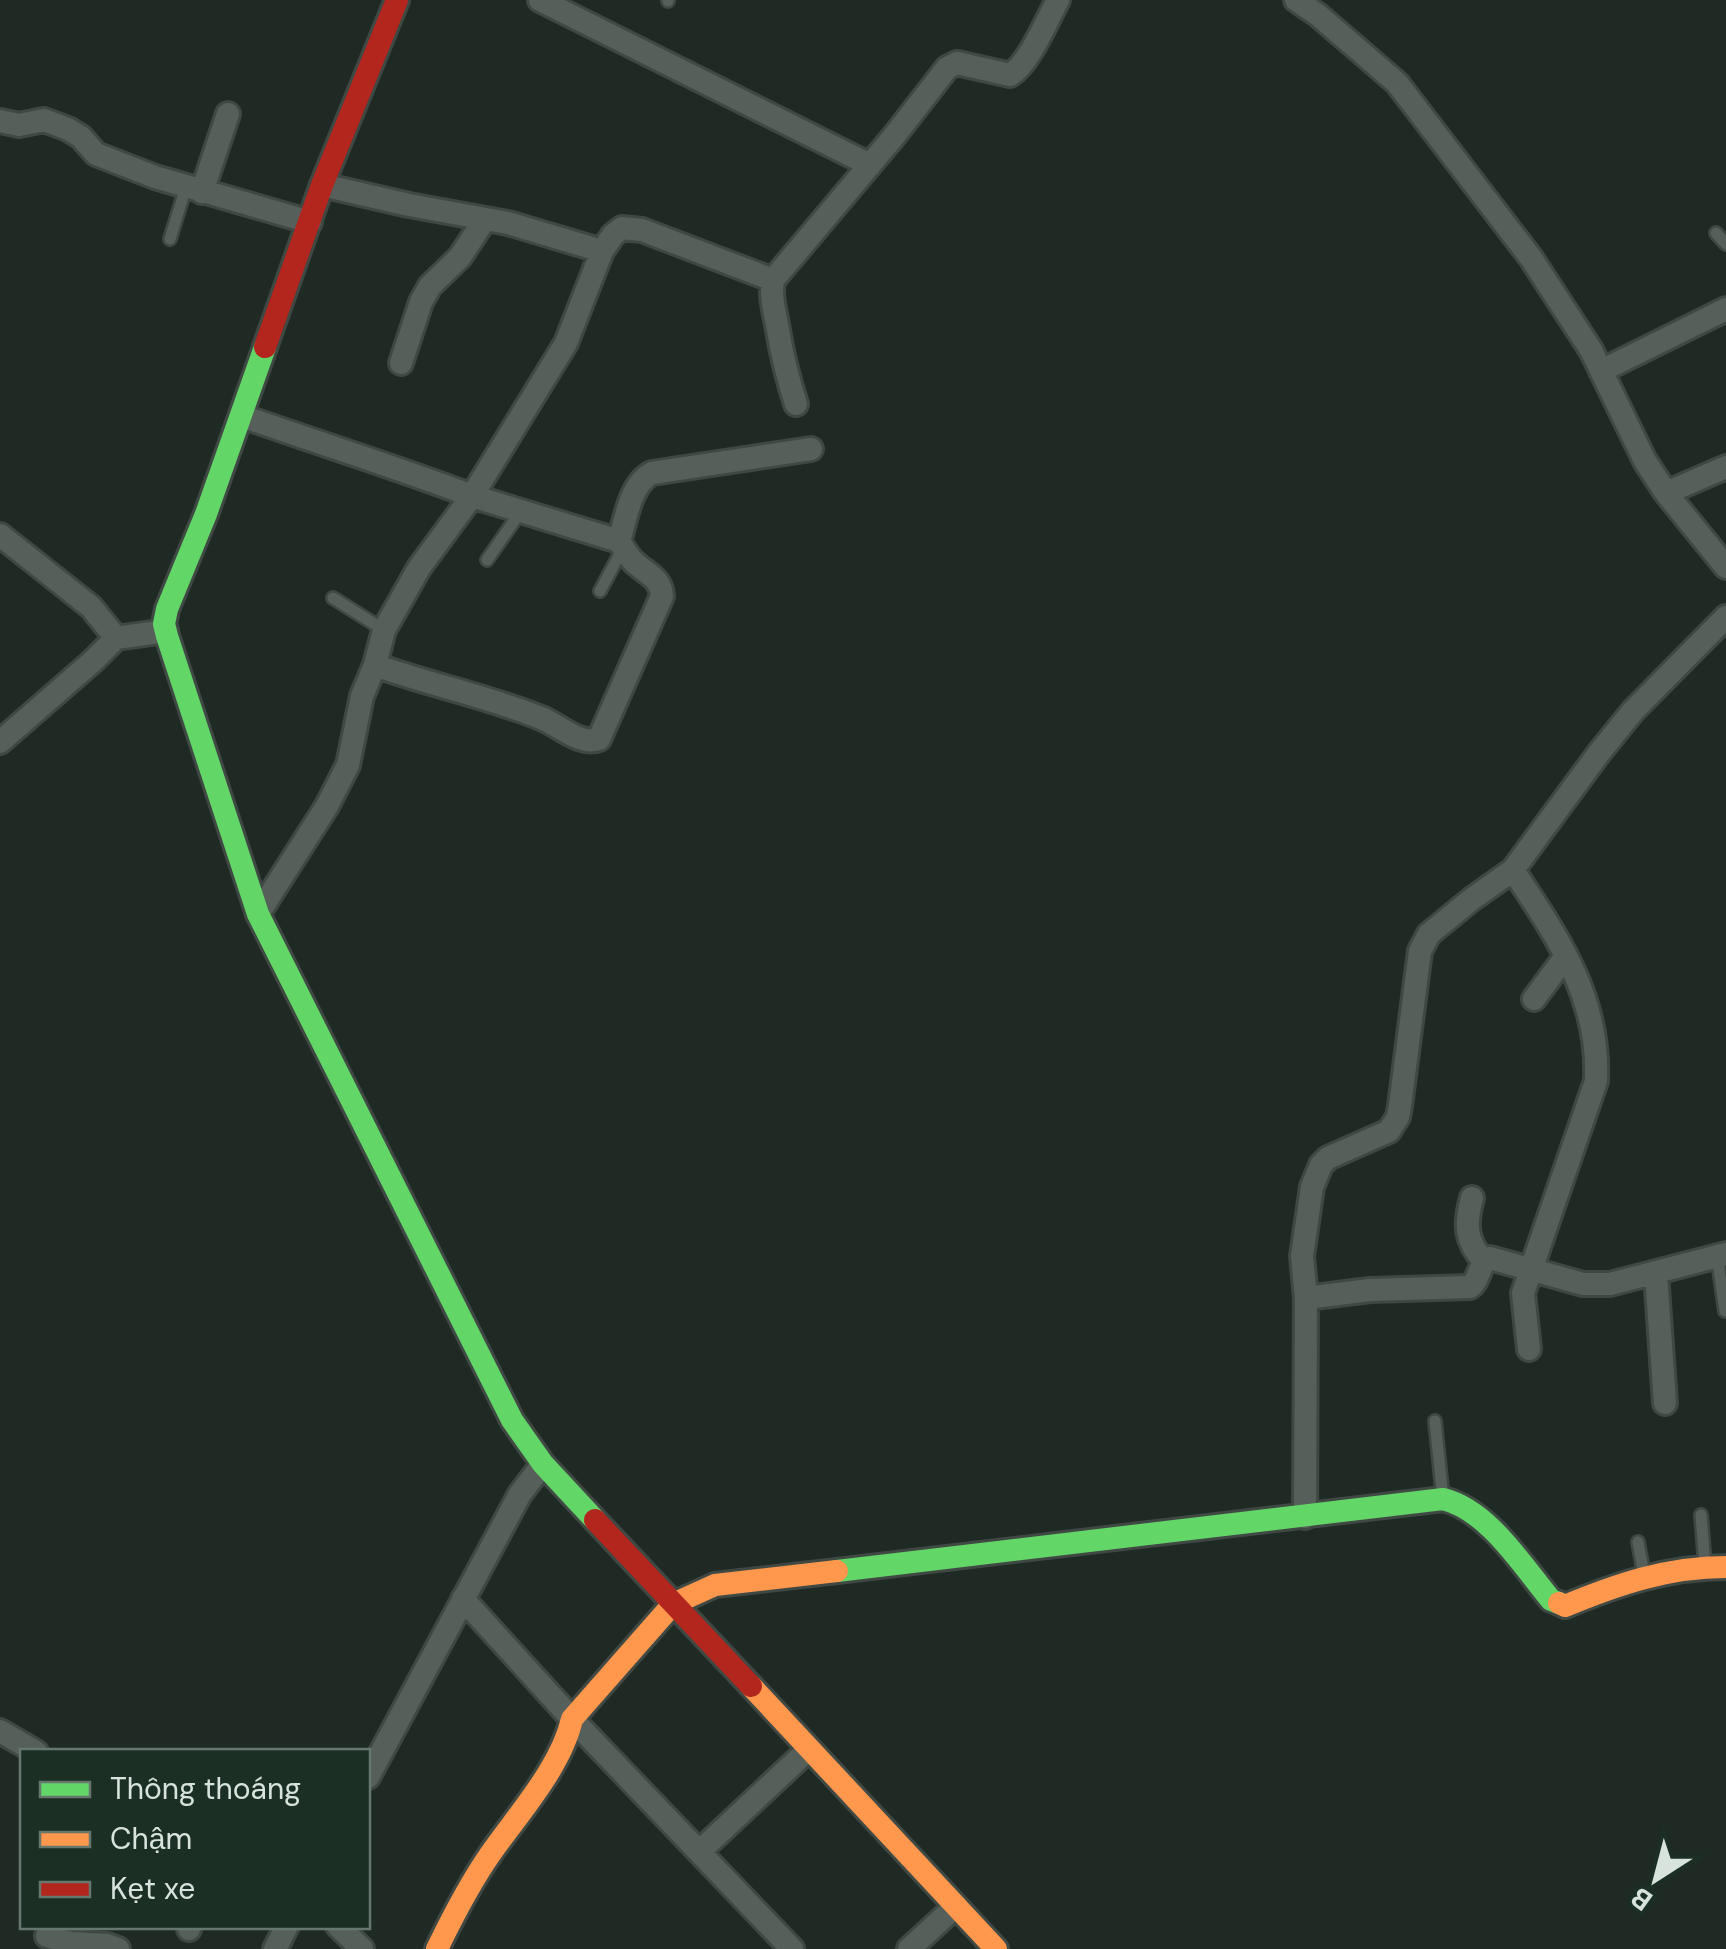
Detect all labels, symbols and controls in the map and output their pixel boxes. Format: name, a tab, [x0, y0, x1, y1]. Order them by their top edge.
legend	[20, 1749, 370, 1929]
text: Thông thoáng	[110, 1769, 301, 1808]
text: Chậm	[110, 1819, 192, 1858]
north arrow	[1606, 1829, 1706, 1929]
text: Kẹt xe	[110, 1869, 195, 1908]
text: B	[1623, 1879, 1660, 1919]

